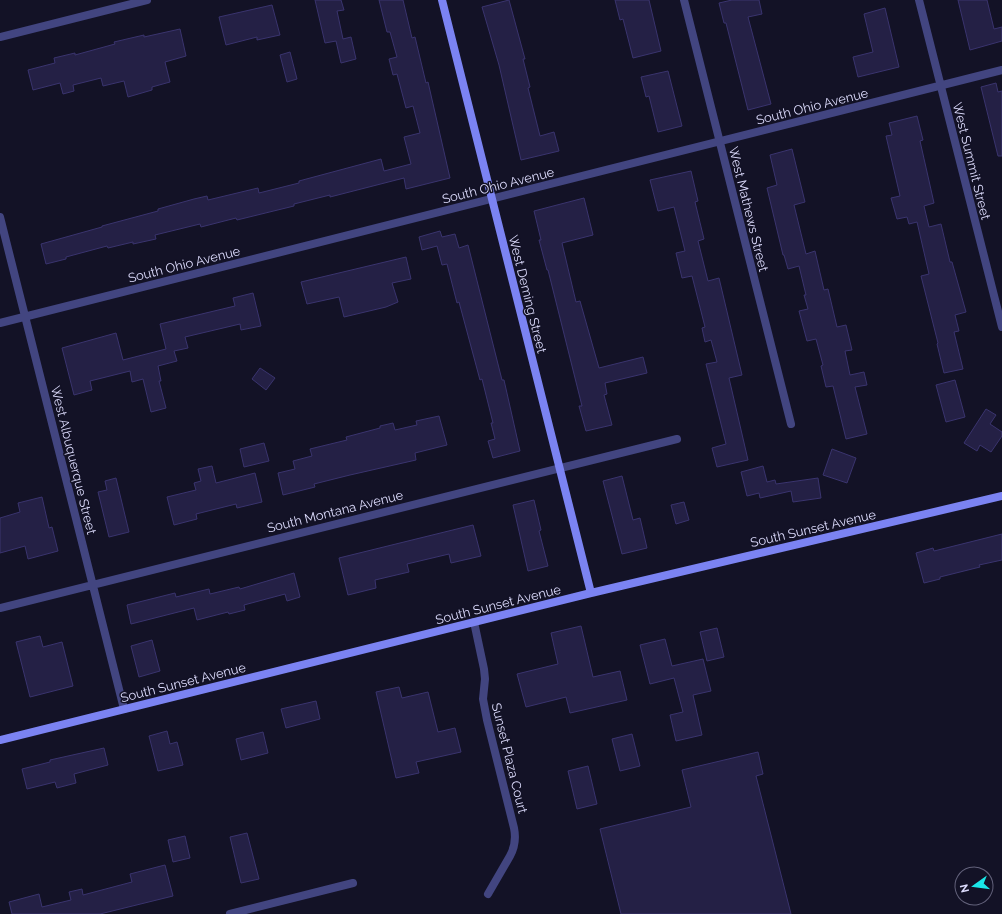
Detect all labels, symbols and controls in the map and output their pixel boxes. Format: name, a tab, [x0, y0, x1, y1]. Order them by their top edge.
street label: South Ohio Avenue	[754, 85, 870, 128]
street label: West Summit Street	[950, 101, 994, 222]
street label: West Mathews Street	[726, 145, 771, 274]
street label: South Ohio Avenue	[440, 164, 556, 207]
street label: West Deming Street	[506, 234, 550, 355]
street label: South Ohio Avenue	[126, 243, 242, 286]
street label: West Albuquerque Street	[48, 384, 99, 537]
street label: South Montana Avenue	[265, 487, 405, 536]
street label: South Sunset Avenue	[749, 507, 878, 550]
street label: South Sunset Avenue	[434, 582, 563, 627]
street label: South Sunset Avenue	[119, 660, 248, 705]
street label: Sunset Plaza Court	[489, 701, 531, 816]
north arrow	[954, 866, 994, 906]
text: N	[957, 883, 972, 894]

